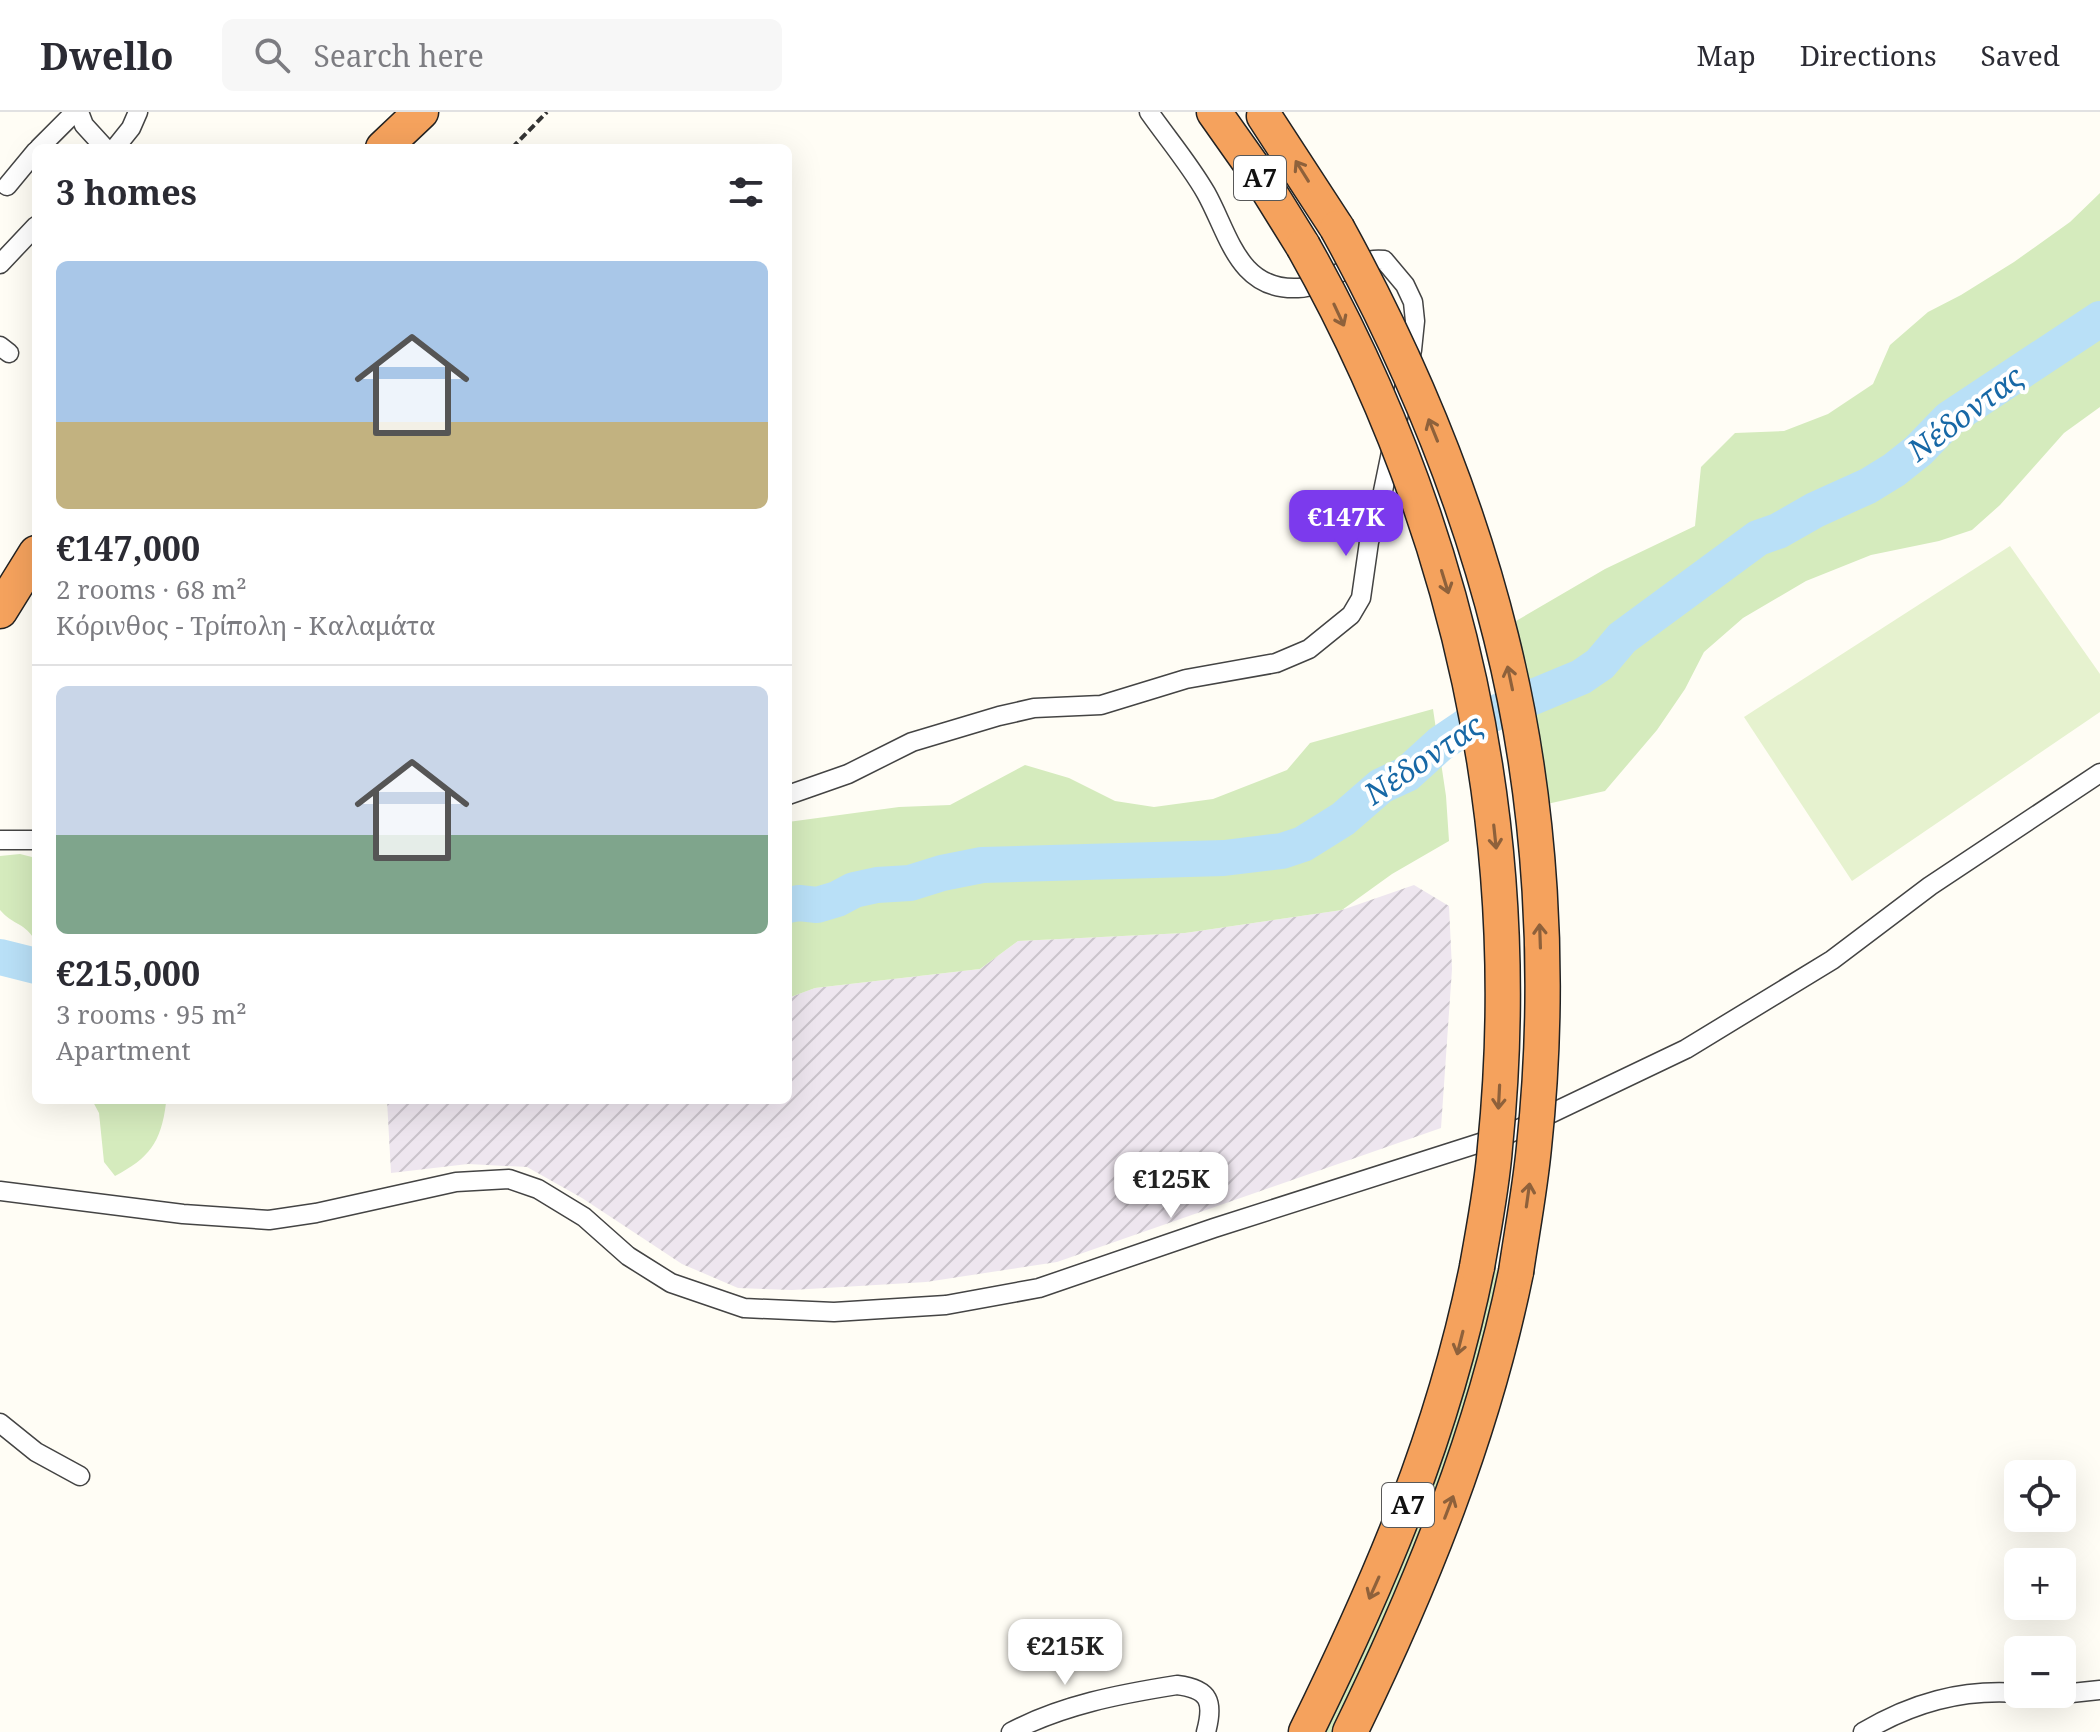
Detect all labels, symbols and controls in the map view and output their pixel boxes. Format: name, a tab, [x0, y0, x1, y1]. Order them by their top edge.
search box	[222, 19, 782, 91]
text: Dwello	[40, 29, 174, 81]
icon: search	[250, 33, 294, 77]
text: Search here	[314, 35, 484, 76]
text: Map	[1696, 36, 1756, 74]
text: Directions	[1800, 36, 1937, 74]
text: Saved	[1981, 36, 2060, 74]
road number: Α7	[1234, 156, 1286, 200]
one-way arrow	[1294, 160, 1310, 183]
text: 3 homes	[56, 169, 197, 215]
icon: filters	[724, 170, 768, 214]
one-way arrow	[1332, 302, 1347, 326]
icon: home	[340, 313, 484, 457]
water label: Νέδoντας	[1898, 355, 2032, 470]
one-way arrow	[1425, 418, 1439, 443]
pin: €147K	[1290, 490, 1402, 558]
text: €147K	[1307, 498, 1385, 534]
text: €147,000	[56, 525, 200, 571]
one-way arrow	[1438, 569, 1453, 595]
text: 2 rooms · 68 m²	[56, 571, 247, 607]
text: Κόρινθος - Τρίπολη - Καλαμάτα	[56, 607, 435, 643]
one-way arrow	[1502, 666, 1517, 691]
water label: Νέδoντας	[1355, 704, 1491, 814]
icon: home	[340, 738, 484, 882]
one-way arrow	[1488, 823, 1503, 850]
one-way arrow	[1533, 923, 1548, 950]
text: €215,000	[56, 950, 200, 996]
text: 3 rooms · 95 m²	[56, 996, 247, 1032]
text: Apartment	[56, 1032, 191, 1068]
one-way arrow	[1491, 1083, 1506, 1110]
pin: €125K	[1115, 1152, 1227, 1220]
text: €125K	[1132, 1160, 1210, 1196]
one-way arrow	[1521, 1183, 1536, 1208]
one-way arrow	[1452, 1330, 1467, 1355]
map controls	[2004, 1460, 2076, 1708]
button: locate	[2004, 1460, 2076, 1532]
road number: Α7	[1382, 1483, 1434, 1527]
one-way arrow	[1443, 1495, 1457, 1520]
button: +	[2004, 1548, 2076, 1620]
one-way arrow	[1365, 1575, 1380, 1600]
pin: €215K	[1009, 1619, 1121, 1687]
text: €215K	[1026, 1627, 1104, 1663]
button: −	[2004, 1636, 2076, 1708]

